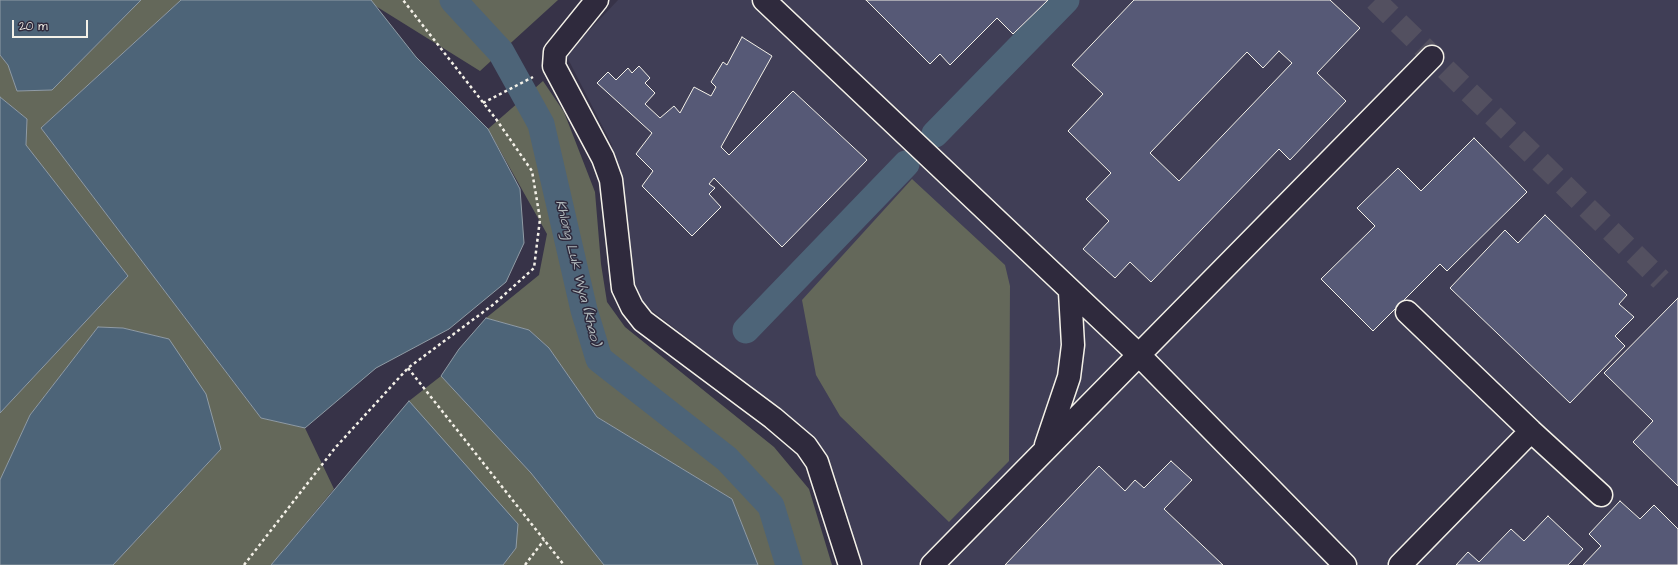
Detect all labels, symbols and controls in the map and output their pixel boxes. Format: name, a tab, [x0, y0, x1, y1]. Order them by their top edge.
scale bar	[14, 12, 90, 38]
text: 20 m	[19, 18, 48, 35]
water label: Khlong Luk Wya (Khao)	[551, 198, 603, 348]

